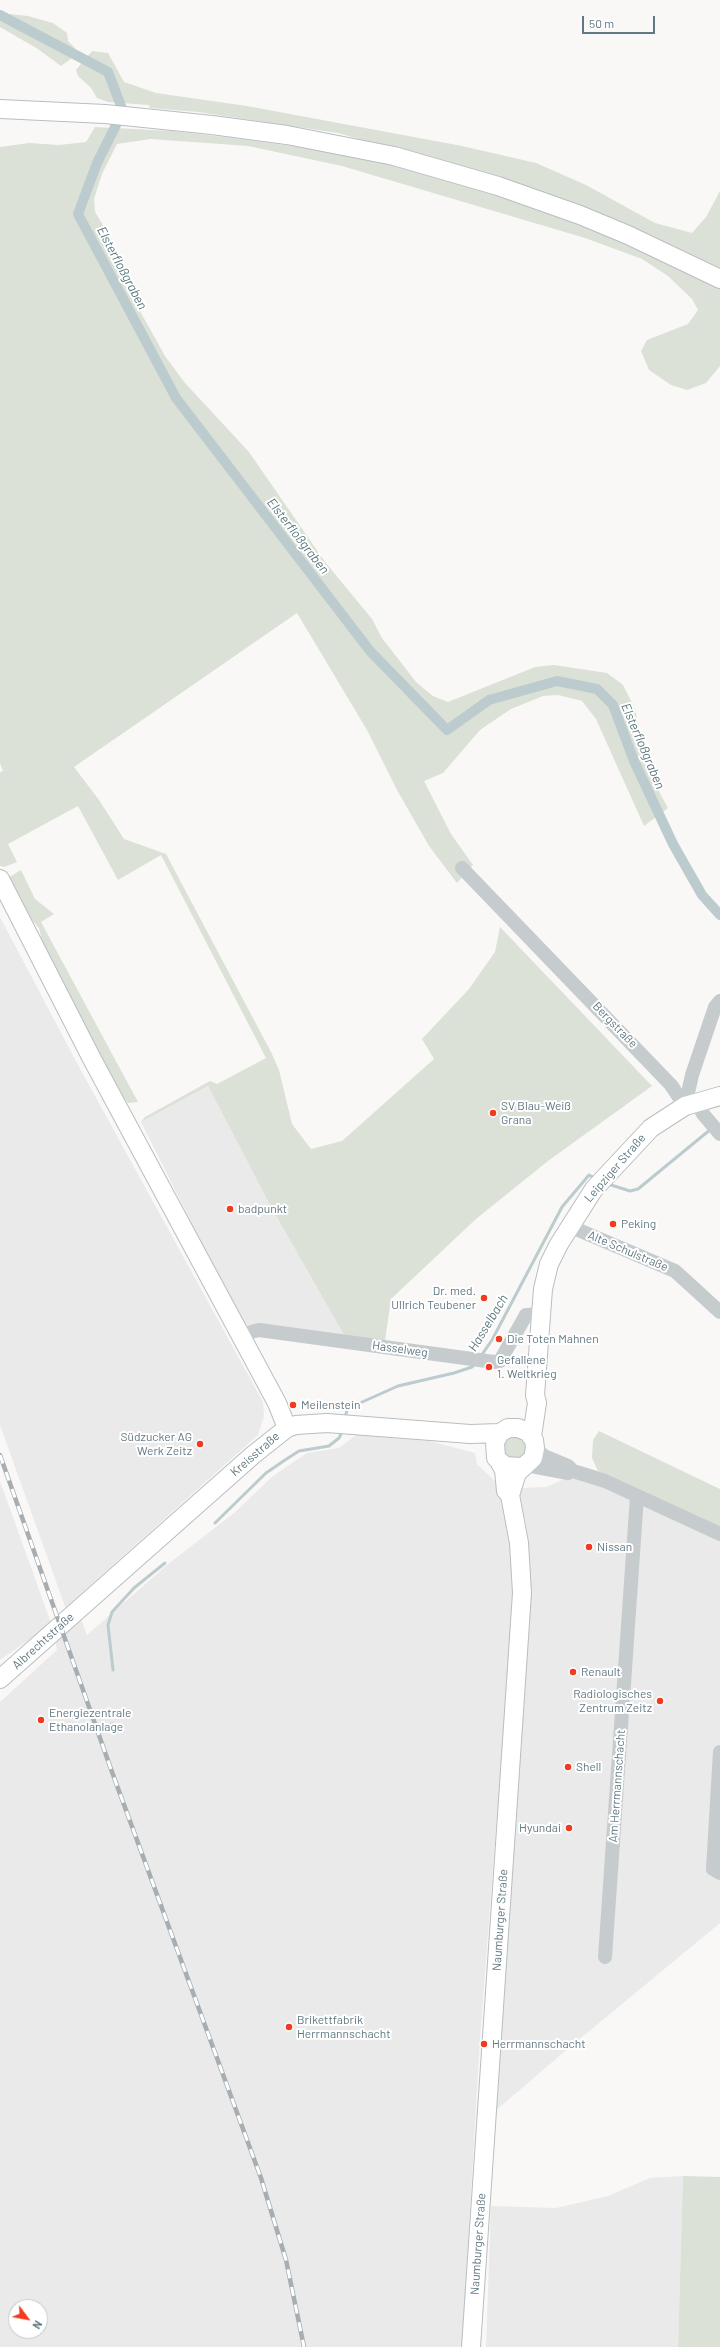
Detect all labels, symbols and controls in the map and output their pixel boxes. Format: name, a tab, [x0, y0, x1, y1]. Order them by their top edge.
scale bar	[584, 8, 657, 34]
text: 50 m	[589, 16, 614, 30]
water label: Elsterfloßgraben	[94, 224, 150, 312]
water label: Elsterfloßgraben	[264, 495, 332, 577]
water label: Elsterfloßgraben	[618, 701, 668, 791]
street label: Bergstraße	[590, 999, 640, 1051]
place label: SV Blau-Weiß Grana	[501, 1099, 571, 1127]
marker: SV Blau-Weiß Grana	[488, 1108, 498, 1118]
street label: Leipziger Straße	[581, 1131, 649, 1205]
place label: badpunkt	[238, 1202, 287, 1216]
marker: badpunkt	[225, 1204, 235, 1214]
place label: Peking	[621, 1217, 656, 1231]
marker: Peking	[608, 1219, 618, 1229]
street label: Alte Schulstraße	[586, 1228, 670, 1274]
place label: Dr. med. Ullrich Teubener	[391, 1284, 476, 1312]
water label: Hasselbach	[465, 1292, 511, 1354]
marker: Dr. med. Ullrich Teubener	[479, 1293, 489, 1303]
place label: Die Toten Mahnen	[507, 1332, 599, 1346]
marker: Die Toten Mahnen	[494, 1334, 504, 1344]
street label: Hasselweg	[371, 1338, 429, 1360]
place label: Gefallene 1. Weltkrieg	[497, 1353, 557, 1381]
marker: Gefallene 1. Weltkrieg	[484, 1362, 494, 1372]
place label: Meilenstein	[301, 1398, 361, 1412]
marker: Meilenstein	[288, 1400, 298, 1410]
street label: Kreisstraße	[227, 1429, 283, 1479]
place label: Südzucker AG Werk Zeitz	[121, 1430, 192, 1458]
marker: Südzucker AG Werk Zeitz	[195, 1439, 205, 1449]
place label: Nissan	[597, 1540, 632, 1554]
marker: Nissan	[584, 1542, 594, 1552]
street label: Albrechtstraße	[9, 1610, 77, 1672]
place label: Renault	[581, 1665, 621, 1679]
marker: Renault	[568, 1667, 578, 1677]
place label: Radiologisches Zentrum Zeitz	[573, 1687, 652, 1715]
marker: Radiologisches Zentrum Zeitz	[655, 1696, 665, 1706]
place label: Energiezentrale Ethanolanlage	[49, 1706, 131, 1734]
marker: Energiezentrale Ethanolanlage	[36, 1715, 46, 1725]
street label: Am Herrmannschacht	[606, 1729, 628, 1843]
place label: Shell	[576, 1760, 601, 1774]
marker: Shell	[563, 1762, 573, 1772]
place label: Hyundai	[519, 1821, 561, 1835]
marker: Hyundai	[564, 1823, 574, 1833]
street label: Naumburger Straße	[489, 1868, 511, 1972]
place label: Brikettfabrik Herrmannschacht	[297, 2013, 391, 2041]
marker: Brikettfabrik Herrmannschacht	[284, 2022, 294, 2032]
place label: Herrmannschacht	[492, 2037, 586, 2051]
marker: Herrmannschacht	[479, 2039, 489, 2049]
street label: Naumburger Straße	[467, 2192, 489, 2296]
north arrow	[8, 2299, 48, 2339]
text: N	[30, 2319, 45, 2332]

